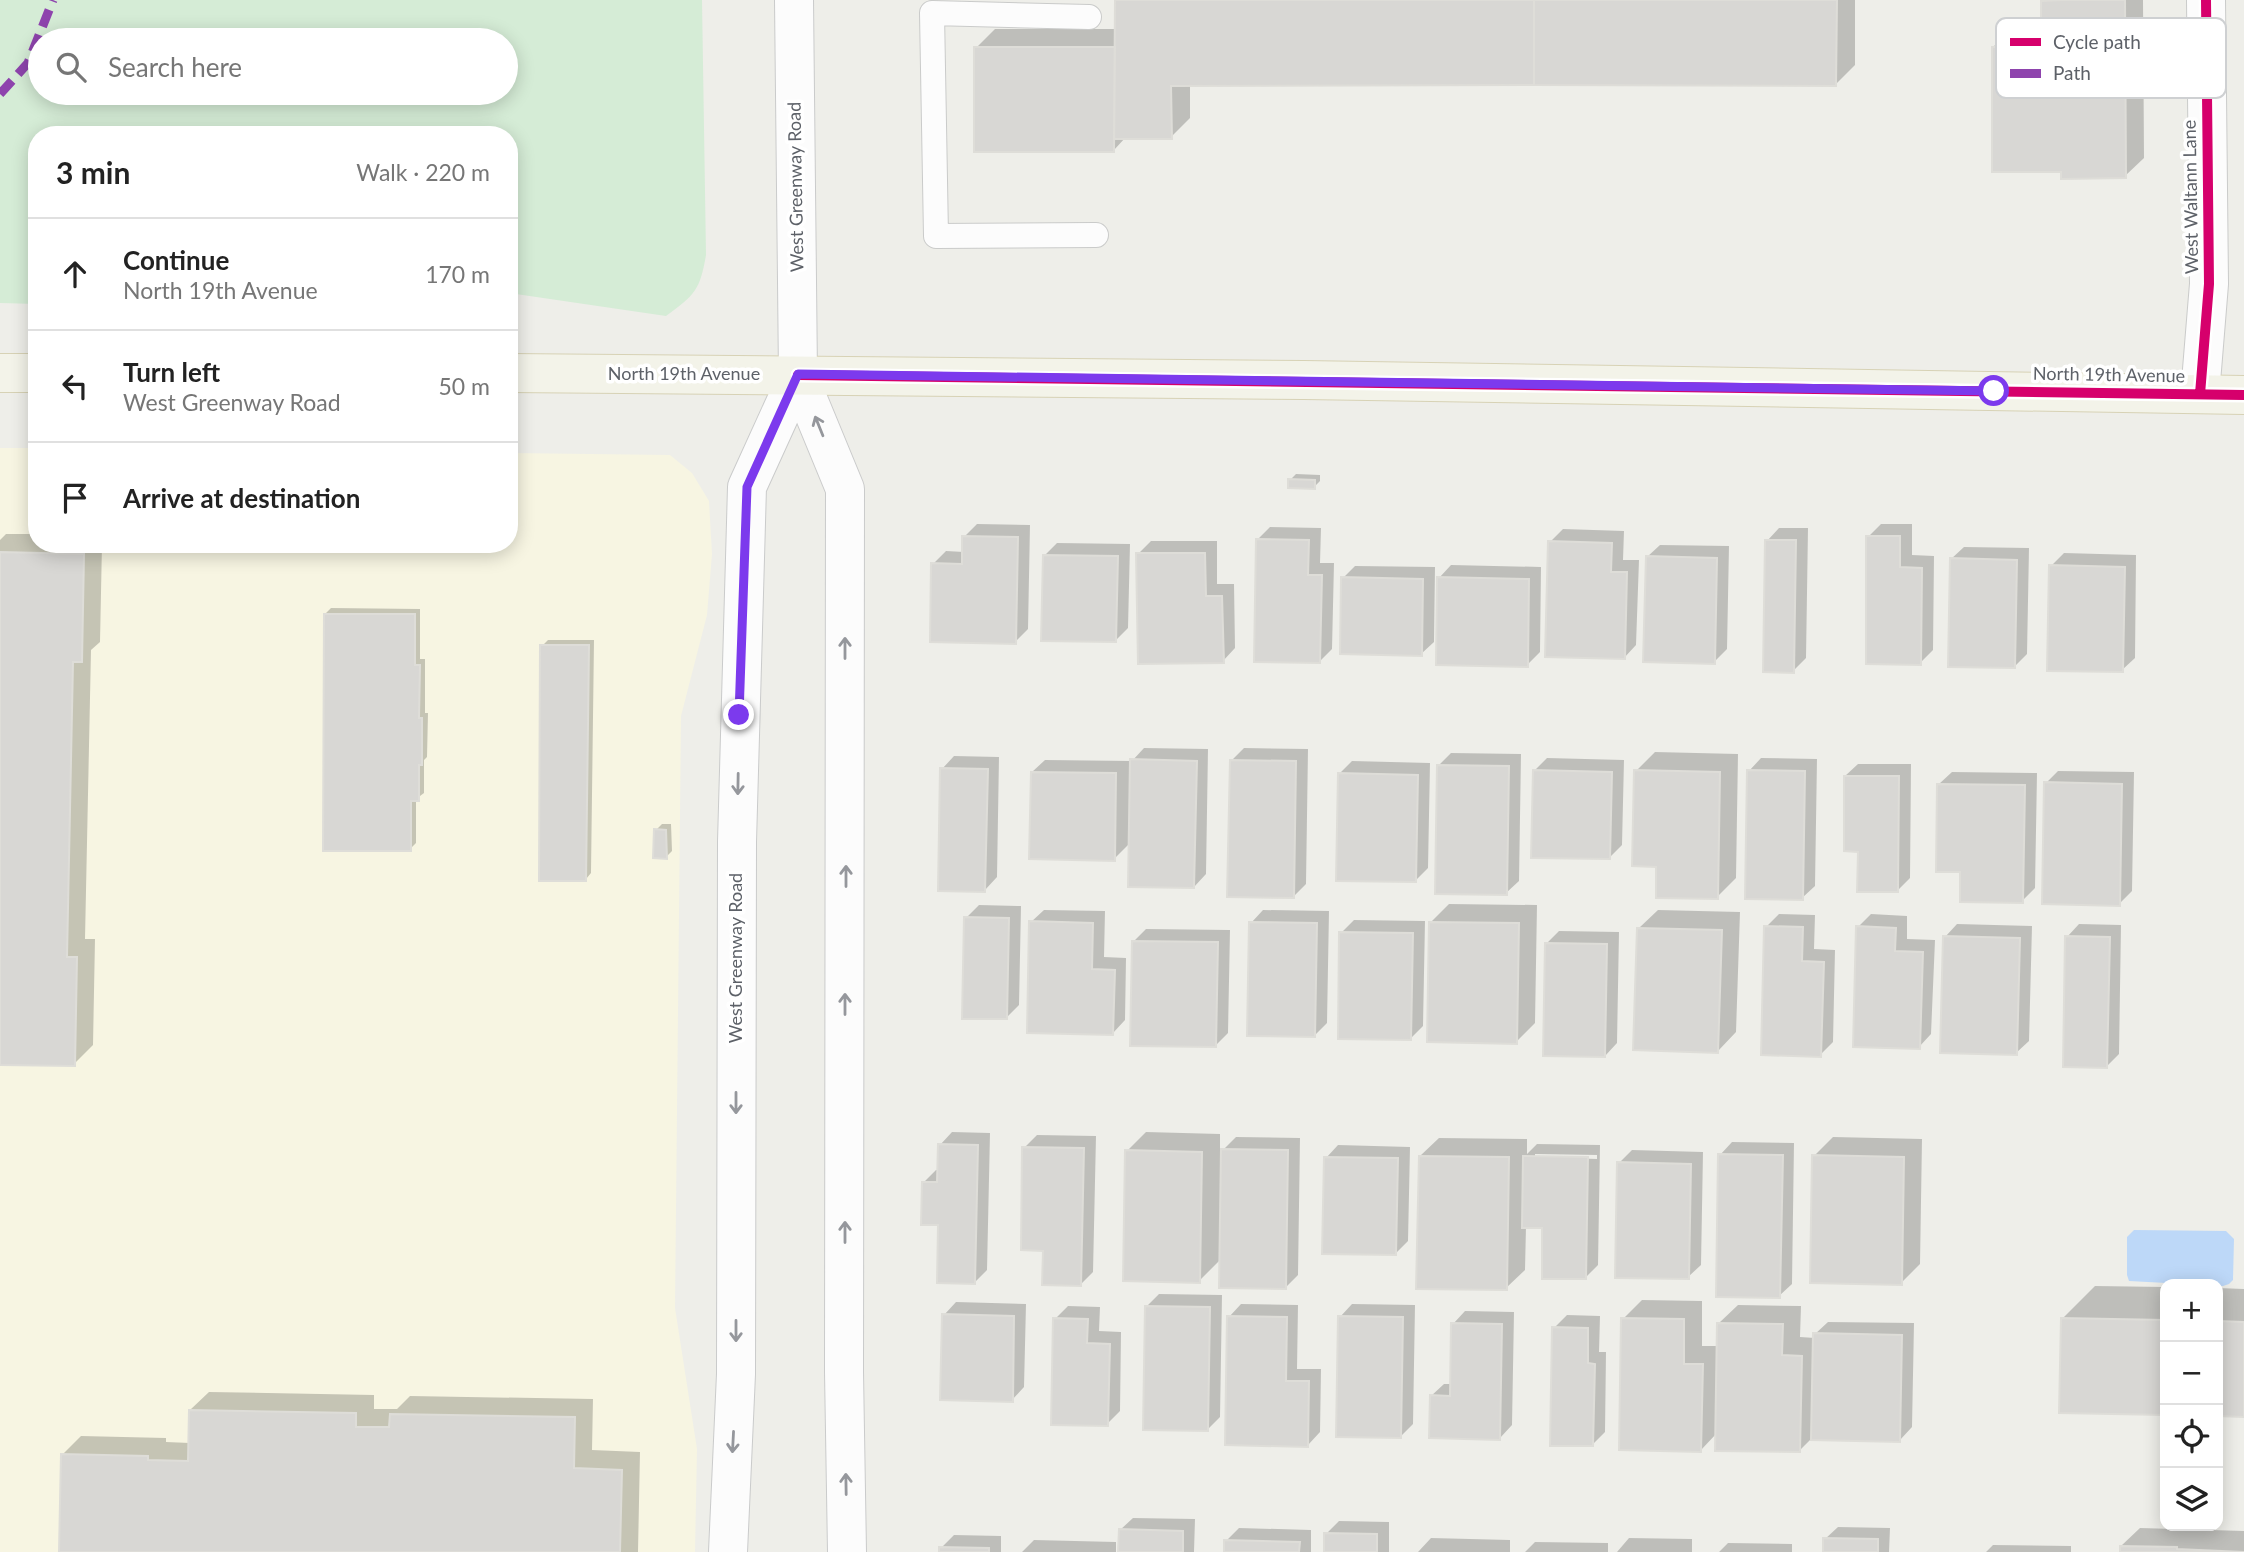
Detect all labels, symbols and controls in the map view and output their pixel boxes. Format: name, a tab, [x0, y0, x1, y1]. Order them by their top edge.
legend	[1996, 18, 2226, 98]
search box	[28, 28, 518, 105]
text: Cycle path	[2053, 30, 2141, 53]
icon: search	[52, 48, 90, 86]
text: Search here	[108, 51, 242, 83]
text: Path	[2053, 61, 2091, 84]
street label: West Greenway Road	[783, 102, 807, 272]
street label: West Waltann Lane	[2178, 120, 2202, 274]
text: 3 min	[56, 154, 130, 190]
text: Walk · 220 m	[356, 158, 490, 186]
text: Continue	[123, 244, 229, 276]
icon: ahead	[56, 255, 94, 293]
text: 170 m	[425, 260, 490, 288]
text: North 19th Avenue	[123, 276, 318, 304]
text: Turn left	[123, 356, 220, 388]
street label: North 19th Avenue	[608, 362, 760, 384]
street label: North 19th Avenue	[2033, 362, 2185, 386]
icon: left	[56, 367, 94, 405]
text: 50 m	[439, 372, 490, 400]
route start	[1978, 375, 2009, 406]
text: West Greenway Road	[123, 388, 341, 416]
one-way arrow	[812, 415, 825, 437]
icon: arrive	[56, 479, 94, 517]
text: Arrive at destination	[123, 482, 360, 514]
one-way arrow	[838, 637, 852, 660]
route end	[723, 699, 754, 730]
one-way arrow	[731, 772, 745, 795]
one-way arrow	[839, 864, 853, 887]
street label: West Greenway Road	[724, 873, 746, 1043]
one-way arrow	[838, 993, 852, 1016]
one-way arrow	[729, 1092, 743, 1115]
one-way arrow	[838, 1220, 852, 1243]
map controls	[2160, 1279, 2223, 1531]
button: +	[2160, 1279, 2223, 1342]
one-way arrow	[729, 1319, 743, 1342]
button: −	[2160, 1342, 2223, 1405]
button: locate	[2160, 1405, 2223, 1468]
one-way arrow	[726, 1430, 739, 1453]
button: layers	[2160, 1468, 2223, 1531]
one-way arrow	[839, 1473, 853, 1496]

